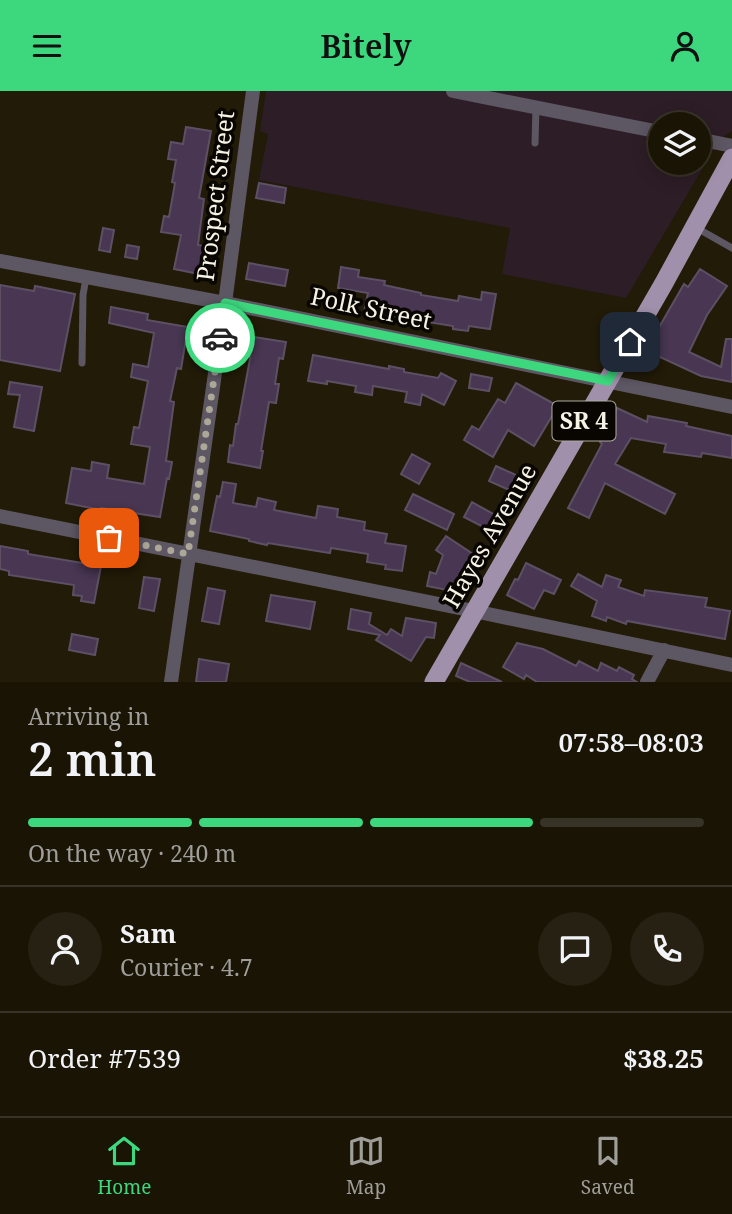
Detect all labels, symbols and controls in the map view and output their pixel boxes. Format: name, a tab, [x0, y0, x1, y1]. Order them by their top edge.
text: Bitely	[320, 24, 412, 67]
icon: menu	[28, 27, 66, 65]
icon: person	[666, 27, 704, 65]
street label: Prospect Street	[188, 109, 241, 283]
map controls	[648, 112, 711, 175]
button: layers	[648, 112, 711, 175]
street label: Polk Street	[308, 279, 435, 336]
courier	[185, 303, 255, 373]
pin	[600, 312, 660, 372]
icon: car	[201, 319, 239, 357]
icon: home	[611, 323, 649, 361]
road number: SR 4	[552, 401, 616, 441]
street label: Hayes Avenue	[434, 457, 543, 613]
pin	[79, 508, 139, 568]
icon: bag	[90, 519, 128, 557]
text: Arriving in	[28, 700, 149, 732]
text: 07:58–08:03	[558, 724, 704, 760]
text: 2 min	[28, 727, 156, 789]
text: On the way · 240 m	[28, 837, 236, 869]
button: person	[28, 912, 102, 986]
button: chat	[538, 912, 612, 986]
button: phone	[630, 912, 704, 986]
text: Sam	[120, 915, 176, 951]
text: Courier · 4.7	[120, 951, 253, 983]
text: Order #7539	[28, 1040, 181, 1076]
text: $38.25	[623, 1040, 704, 1076]
tab: Home	[97, 1132, 151, 1200]
tab: Map	[346, 1132, 386, 1200]
tab: Saved	[581, 1132, 635, 1200]

